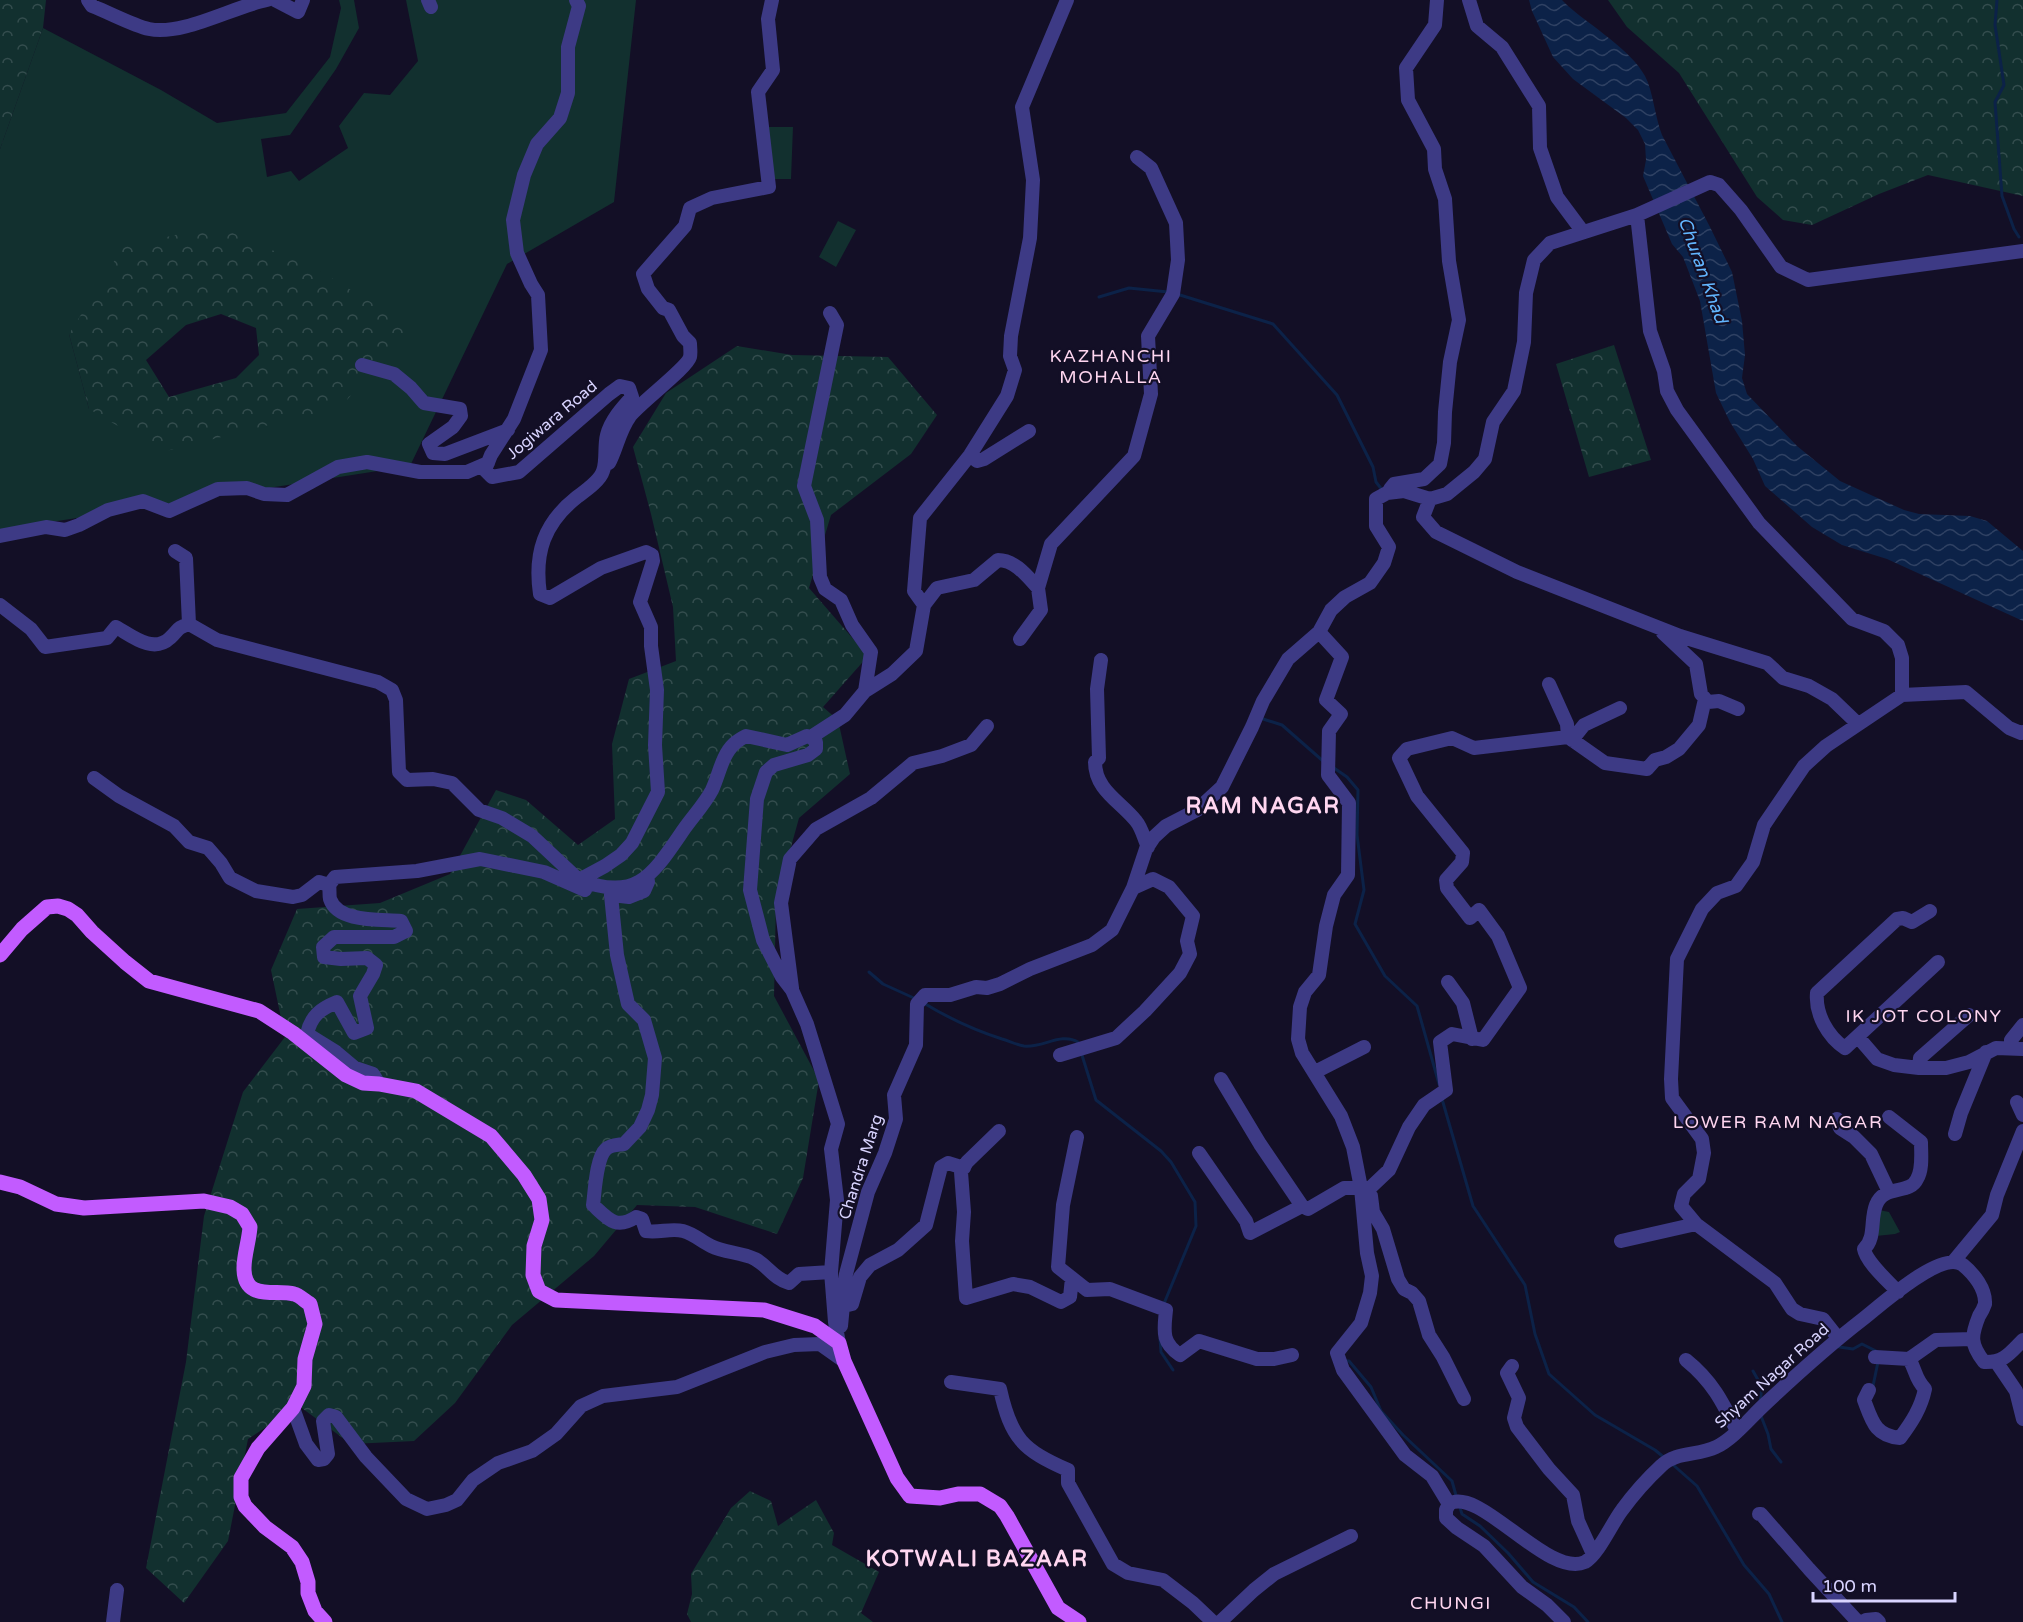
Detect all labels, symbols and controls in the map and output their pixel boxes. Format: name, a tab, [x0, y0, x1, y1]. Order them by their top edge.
water label: Churan Khad	[1674, 214, 1733, 329]
district label: KAZHANCHI MOHALLA	[1050, 345, 1172, 388]
street label: Jogiwara Road	[503, 376, 601, 464]
district label: RAM NAGAR	[1185, 793, 1341, 819]
district label: IK JOT COLONY	[1845, 1005, 2003, 1027]
district label: LOWER RAM NAGAR	[1673, 1111, 1883, 1133]
street label: Chandra Marg	[835, 1112, 887, 1222]
street label: Shyam Nagar Road	[1711, 1319, 1833, 1433]
district label: KOTWALI BAZAAR	[866, 1546, 1088, 1572]
scale bar	[1813, 1565, 1956, 1603]
text: 100 m	[1822, 1575, 1877, 1597]
district label: CHUNGI	[1410, 1592, 1492, 1614]

